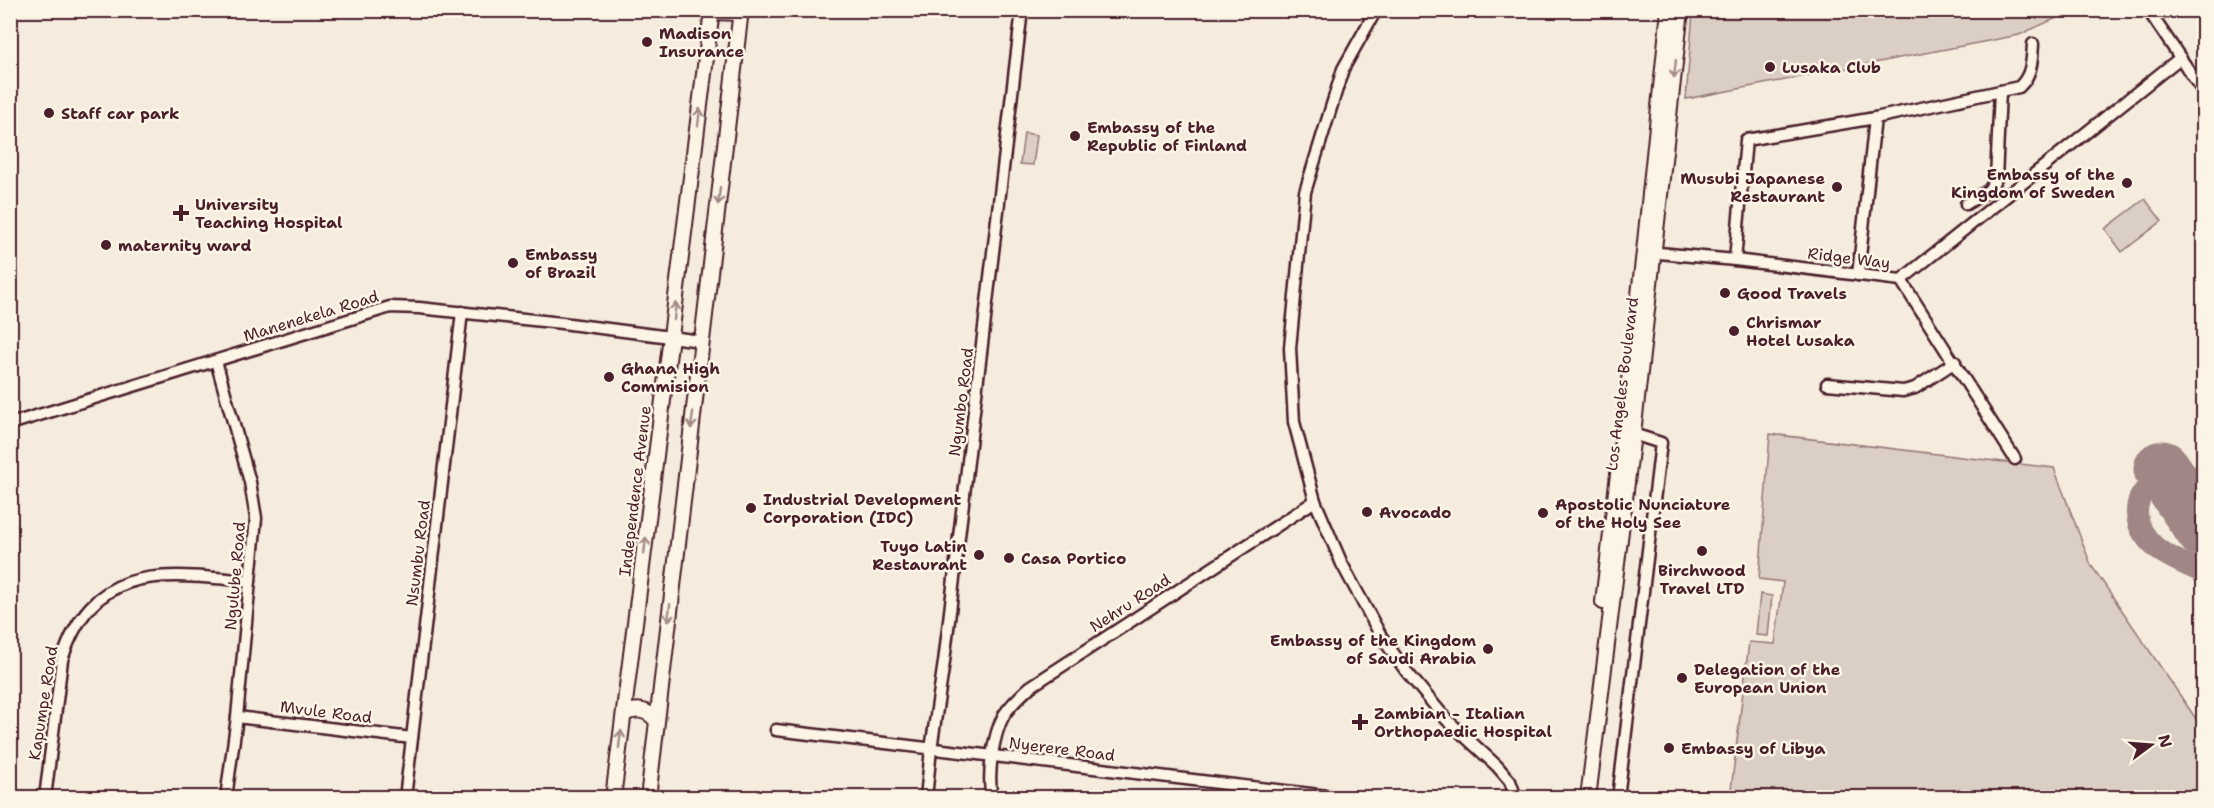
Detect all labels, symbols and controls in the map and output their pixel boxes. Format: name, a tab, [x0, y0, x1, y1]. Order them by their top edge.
place label: Madison Insurance	[659, 23, 744, 62]
marker: Madison Insurance	[640, 35, 654, 49]
place label: Lusaka Club	[1782, 57, 1881, 78]
one-way arrow	[1669, 58, 1680, 78]
marker: Lusaka Club	[1763, 60, 1777, 74]
place label: Staff car park	[61, 103, 180, 124]
marker: Staff car park	[42, 106, 56, 120]
one-way arrow	[694, 108, 705, 128]
place label: Embassy of the Republic of Finland	[1087, 117, 1247, 156]
marker: Embassy of the Republic of Finland	[1068, 129, 1082, 143]
place label: Embassy of the Kingdom of Sweden	[1951, 164, 2115, 203]
place label: Musubi Japanese Restaurant	[1680, 168, 1825, 207]
marker: Embassy of the Kingdom of Sweden	[2120, 176, 2134, 190]
marker: Musubi Japanese Restaurant	[1830, 180, 1844, 194]
one-way arrow	[713, 186, 724, 206]
place label: University Teaching Hospital	[195, 194, 343, 233]
marker: University Teaching Hospital	[172, 204, 190, 222]
place label: maternity ward	[118, 235, 251, 256]
marker: maternity ward	[99, 238, 113, 252]
street label: Ridge Way	[1806, 243, 1892, 273]
place label: Embassy of Brazil	[525, 244, 598, 283]
marker: Embassy of Brazil	[506, 256, 520, 270]
place label: Good Travels	[1737, 283, 1847, 304]
street label: Manenekela Road	[241, 285, 381, 347]
marker: Good Travels	[1718, 286, 1732, 300]
street label: Los Angeles Boulevard	[1601, 296, 1643, 472]
one-way arrow	[670, 301, 681, 321]
place label: Chrismar Hotel Lusaka	[1746, 312, 1855, 351]
marker: Chrismar Hotel Lusaka	[1727, 324, 1741, 338]
street label: Ngumbo Road	[944, 346, 978, 458]
place label: Ghana High Commision	[621, 358, 720, 397]
marker: Ghana High Commision	[602, 370, 616, 384]
street label: Independence Avenue	[614, 404, 656, 578]
one-way arrow	[686, 409, 697, 429]
place label: Industrial Development Corporation (IDC)	[763, 489, 962, 528]
place label: Apostolic Nunciature of the Holy See	[1555, 494, 1731, 533]
street label: Nsumbu Road	[401, 499, 435, 607]
marker: Industrial Development Corporation (IDC)	[744, 501, 758, 515]
place label: Avocado	[1379, 502, 1451, 523]
marker: Avocado	[1360, 505, 1374, 519]
marker: Apostolic Nunciature of the Holy See	[1536, 506, 1550, 520]
street label: Ngulube Road	[220, 521, 250, 631]
place label: Tuyo Latin Restaurant	[872, 536, 967, 575]
one-way arrow	[640, 537, 651, 556]
marker: Birchwood Travel LTD	[1695, 544, 1709, 558]
marker: Tuyo Latin Restaurant	[972, 548, 986, 562]
place label: Casa Portico	[1021, 548, 1126, 569]
marker: Casa Portico	[1002, 551, 1016, 565]
place label: Birchwood Travel LTD	[1658, 560, 1746, 599]
street label: Nehru Road	[1085, 569, 1175, 637]
one-way arrow	[663, 603, 674, 623]
place label: Embassy of the Kingdom of Saudi Arabia	[1270, 630, 1476, 669]
marker: Embassy of the Kingdom of Saudi Arabia	[1481, 642, 1495, 656]
street label: Kapumpe Road	[24, 644, 62, 762]
place label: Delegation of the European Union	[1694, 659, 1841, 698]
marker: Delegation of the European Union	[1675, 671, 1689, 685]
street label: Mvule Road	[279, 696, 373, 728]
place label: Zambian - Italian Orthopaedic Hospital	[1374, 703, 1552, 742]
marker: Zambian - Italian Orthopaedic Hospital	[1351, 713, 1369, 731]
north arrow	[2121, 715, 2181, 775]
one-way arrow	[615, 730, 626, 750]
street label: Nyerere Road	[1008, 732, 1116, 766]
text: N	[2153, 732, 2177, 750]
place label: Embassy of Libya	[1681, 738, 1826, 759]
marker: Embassy of Libya	[1662, 741, 1676, 755]

